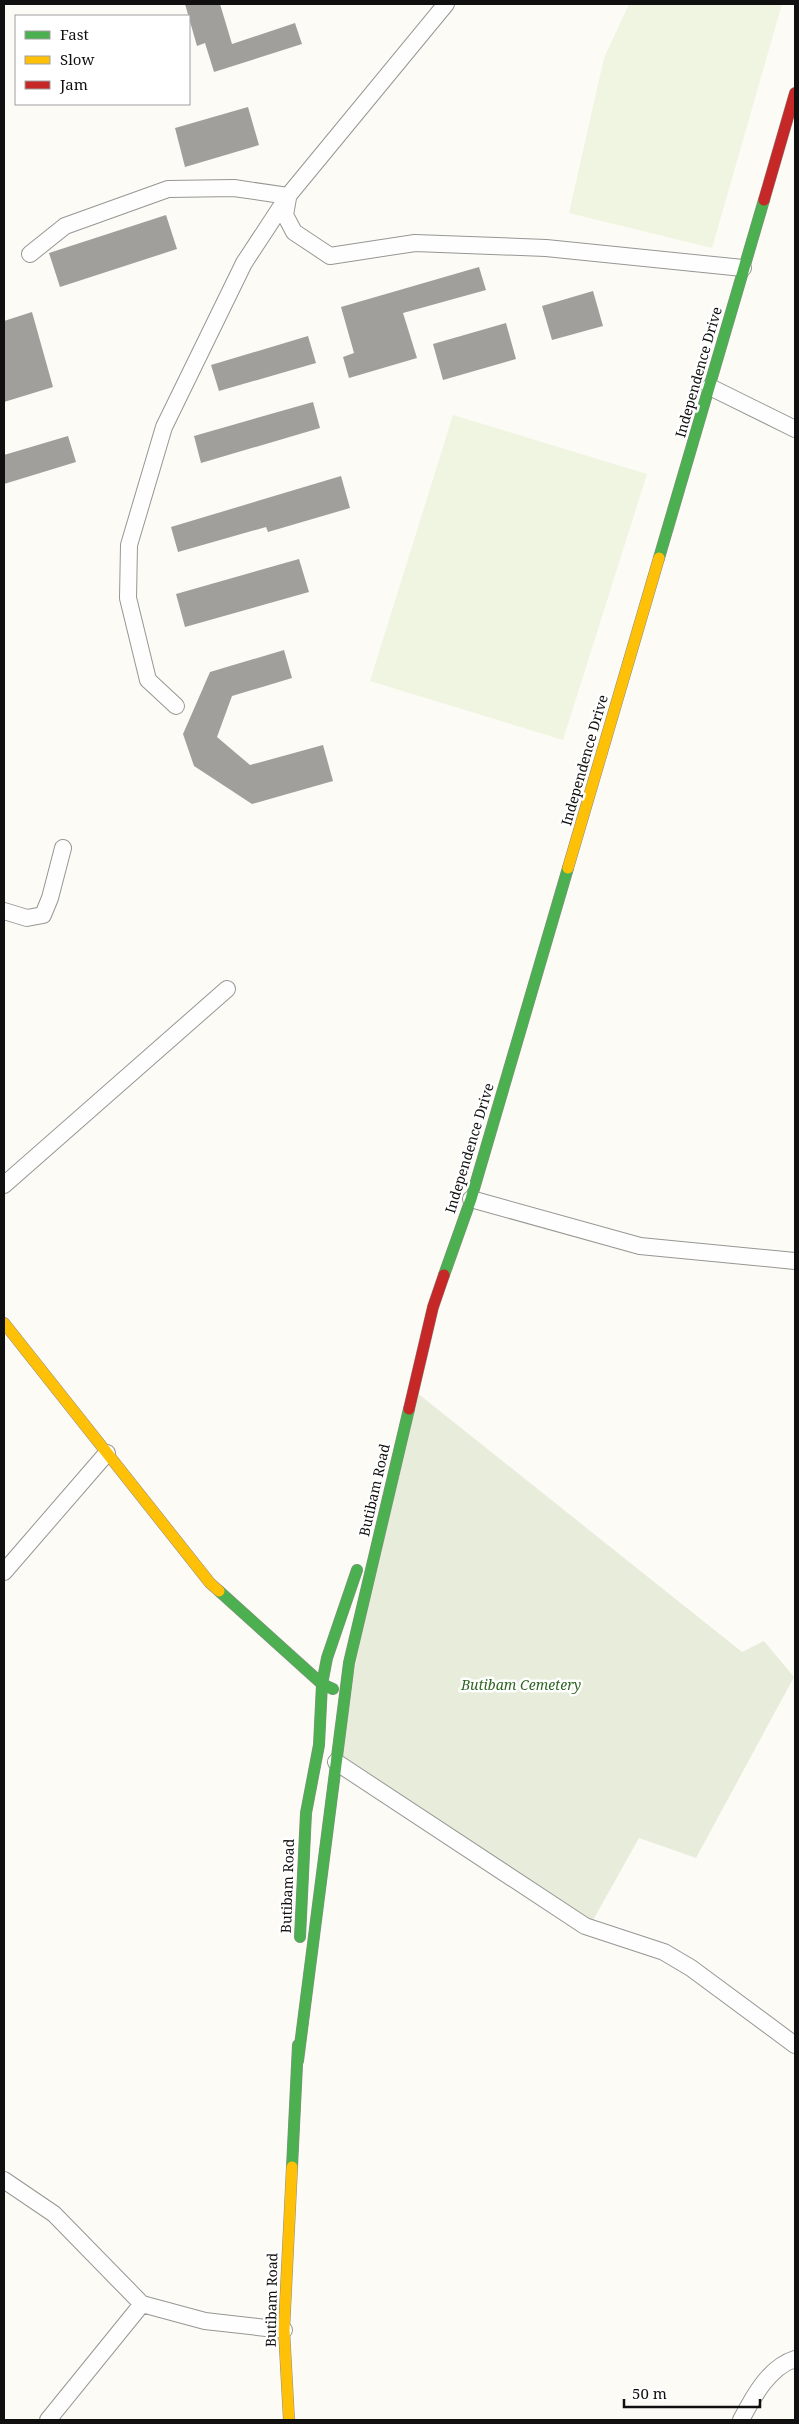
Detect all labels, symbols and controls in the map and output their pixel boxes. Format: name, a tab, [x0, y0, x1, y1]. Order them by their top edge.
legend	[15, 15, 190, 105]
text: Fast	[60, 24, 89, 44]
text: Slow	[60, 49, 94, 69]
text: Jam	[59, 74, 88, 94]
street label: Independence Drive	[670, 304, 726, 440]
street label: Independence Drive	[556, 692, 612, 828]
street label: Independence Drive	[440, 1081, 498, 1215]
street label: Butibam Road	[354, 1441, 394, 1538]
park label: Butibam Cemetery	[460, 1675, 581, 1694]
street label: Butibam Road	[276, 1838, 298, 1934]
street label: Butibam Road	[261, 2252, 281, 2347]
scale bar	[624, 2376, 760, 2408]
text: 50 m	[632, 2383, 667, 2403]

